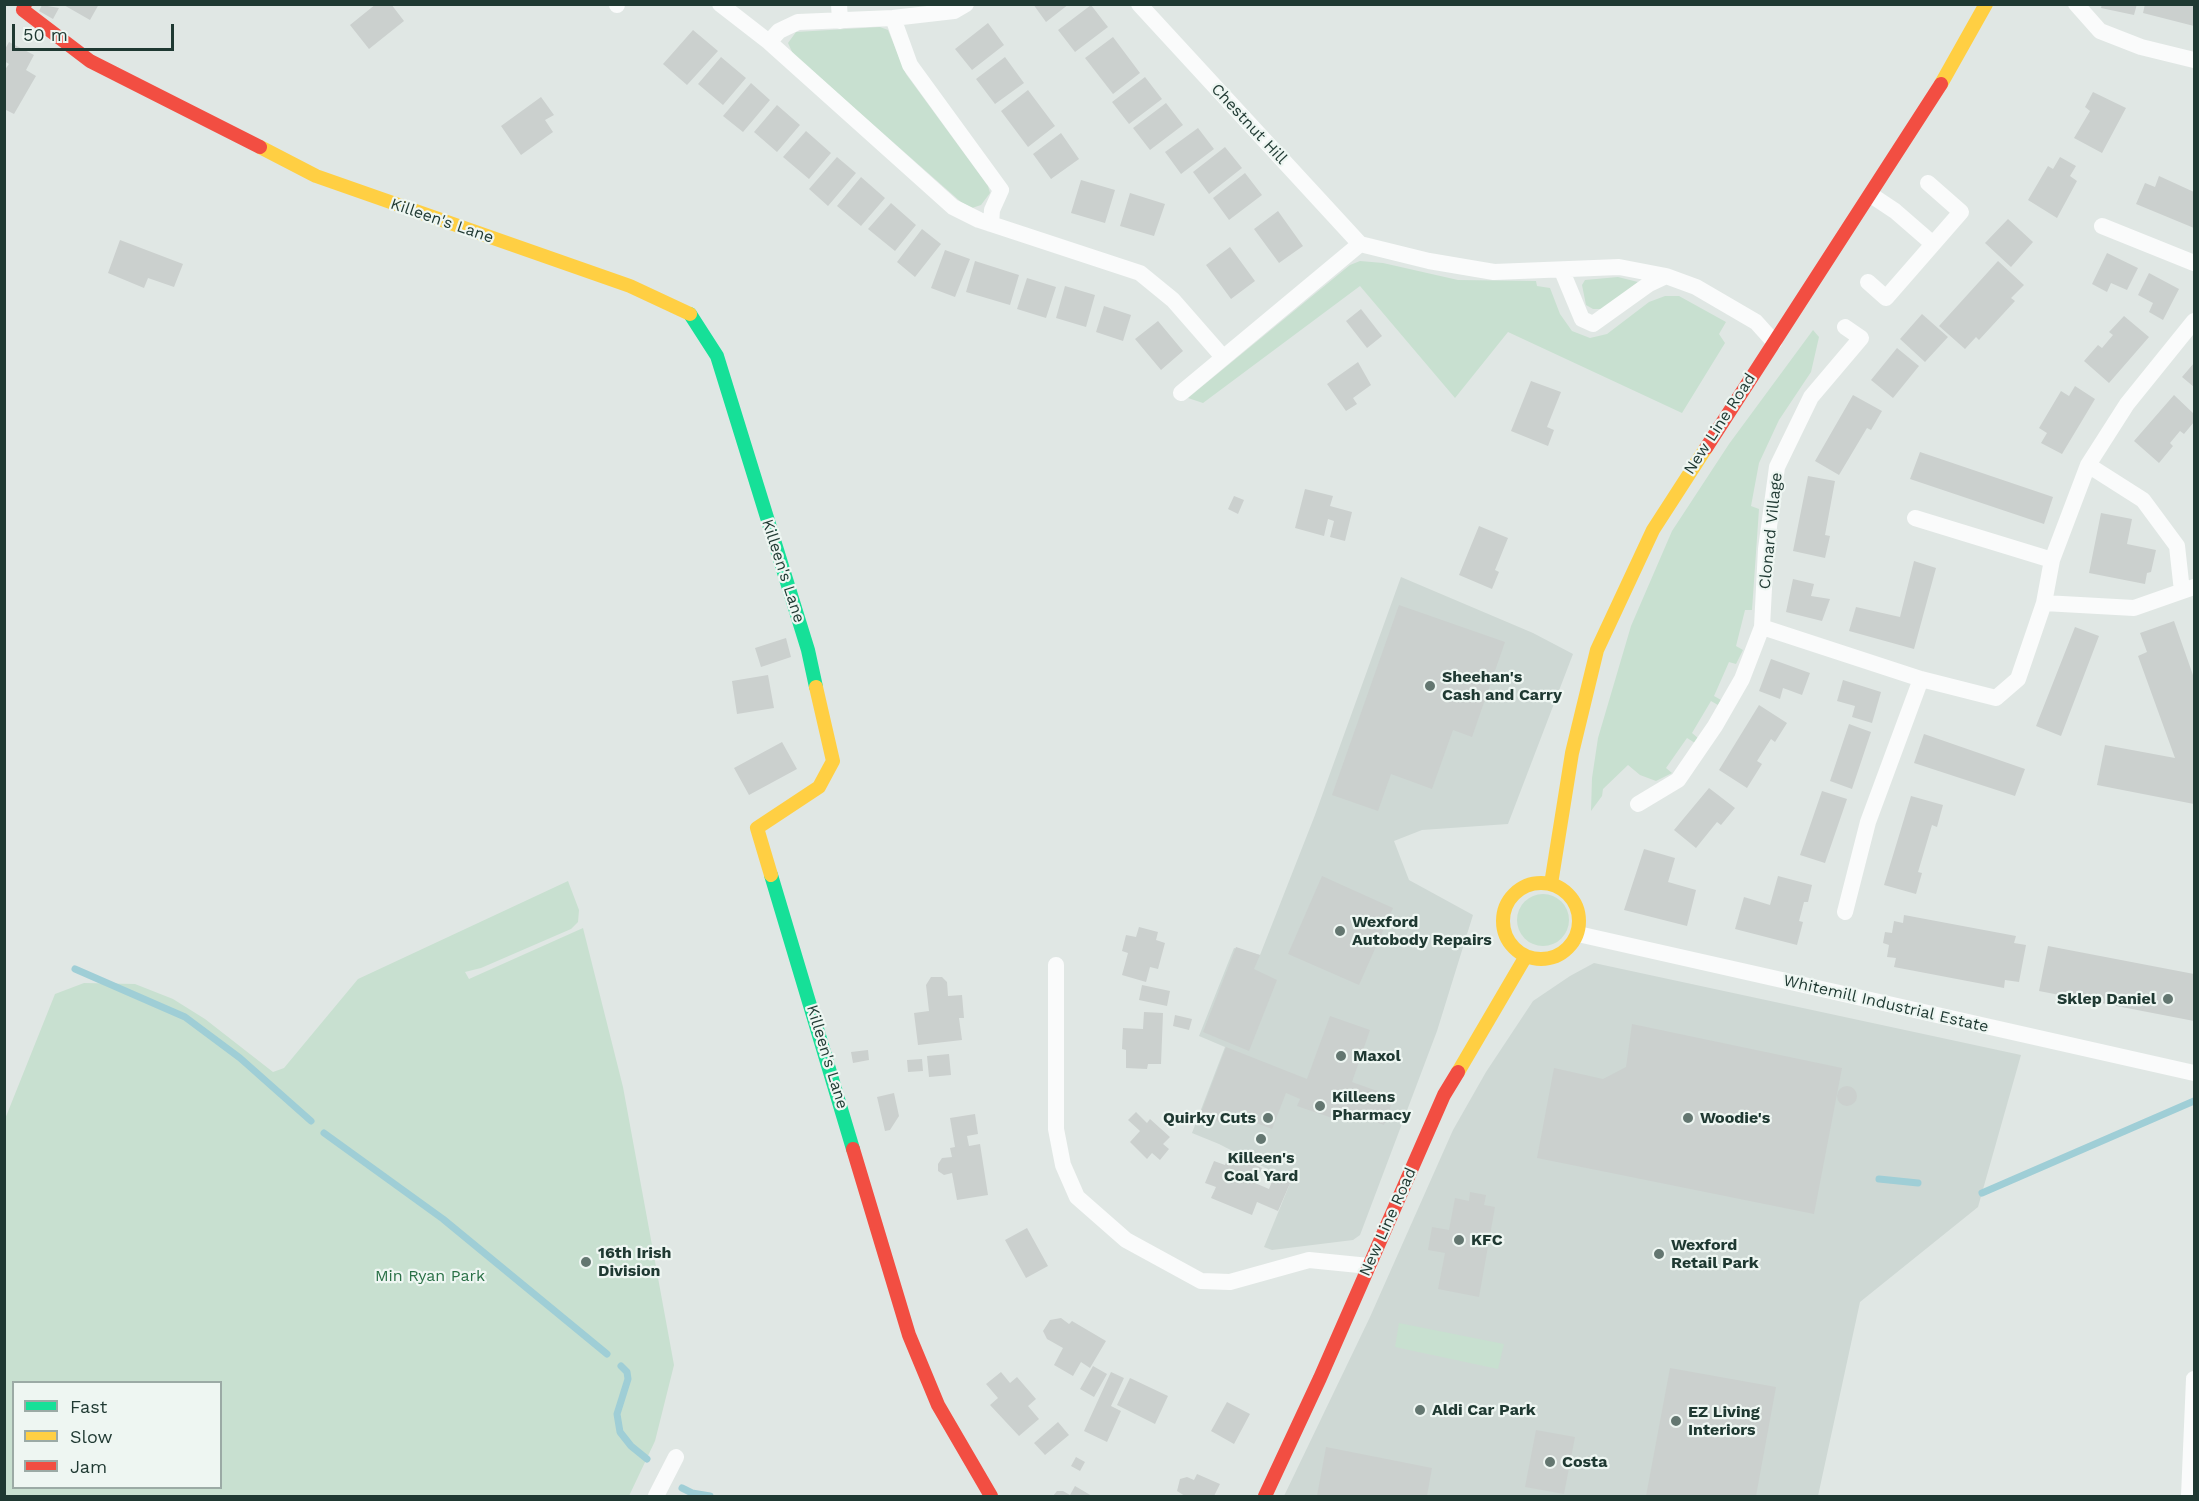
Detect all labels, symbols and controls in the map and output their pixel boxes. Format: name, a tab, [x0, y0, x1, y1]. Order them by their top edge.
scale bar	[15, 12, 177, 50]
text: 50 m	[23, 24, 68, 45]
street label: Chestnut Hill	[1207, 80, 1291, 168]
street label: Killeen's Lane	[388, 194, 496, 248]
street label: New Line Road	[1680, 370, 1760, 478]
street label: Clonard Village	[1755, 472, 1787, 590]
street label: Killeen's Lane	[757, 517, 809, 625]
place label: Sheehan's Cash and Carry	[1442, 667, 1562, 705]
marker: Sheehan's Cash and Carry	[1423, 679, 1437, 693]
place label: Wexford Autobody Repairs	[1352, 912, 1492, 950]
marker: Wexford Autobody Repairs	[1333, 924, 1347, 938]
street label: Whitemill Industrial Estate	[1782, 971, 1990, 1037]
place label: Sklep Daniel	[2057, 989, 2156, 1009]
marker: Sklep Daniel	[2161, 992, 2175, 1006]
street label: Killeen's Lane	[802, 1003, 852, 1111]
place label: Maxol	[1353, 1046, 1401, 1066]
marker: Maxol	[1334, 1049, 1348, 1063]
place label: Killeens Pharmacy	[1332, 1087, 1411, 1125]
marker: Killeens Pharmacy	[1313, 1099, 1327, 1113]
place label: Quirky Cuts	[1163, 1108, 1256, 1128]
place label: Woodie's	[1700, 1108, 1770, 1128]
marker: Quirky Cuts	[1261, 1111, 1275, 1125]
marker: Woodie's	[1681, 1111, 1695, 1125]
marker: Killeen's Coal Yard	[1254, 1132, 1268, 1146]
place label: Killeen's Coal Yard	[1224, 1148, 1298, 1186]
street label: New Line Road	[1355, 1165, 1421, 1279]
place label: KFC	[1471, 1230, 1503, 1250]
marker: KFC	[1452, 1233, 1466, 1247]
place label: Wexford Retail Park	[1671, 1235, 1759, 1273]
place label: 16th Irish Division	[598, 1243, 671, 1281]
marker: Wexford Retail Park	[1652, 1247, 1666, 1261]
marker: 16th Irish Division	[579, 1255, 593, 1269]
park label: Min Ryan Park	[375, 1266, 485, 1286]
legend	[12, 1381, 222, 1489]
text: Fast	[70, 1396, 107, 1417]
place label: Aldi Car Park	[1432, 1400, 1536, 1420]
place label: EZ Living Interiors	[1688, 1402, 1760, 1440]
marker: Aldi Car Park	[1413, 1403, 1427, 1417]
marker: EZ Living Interiors	[1669, 1414, 1683, 1428]
text: Slow	[70, 1426, 113, 1447]
place label: Costa	[1562, 1452, 1607, 1472]
marker: Costa	[1543, 1455, 1557, 1469]
text: Jam	[70, 1456, 107, 1477]

